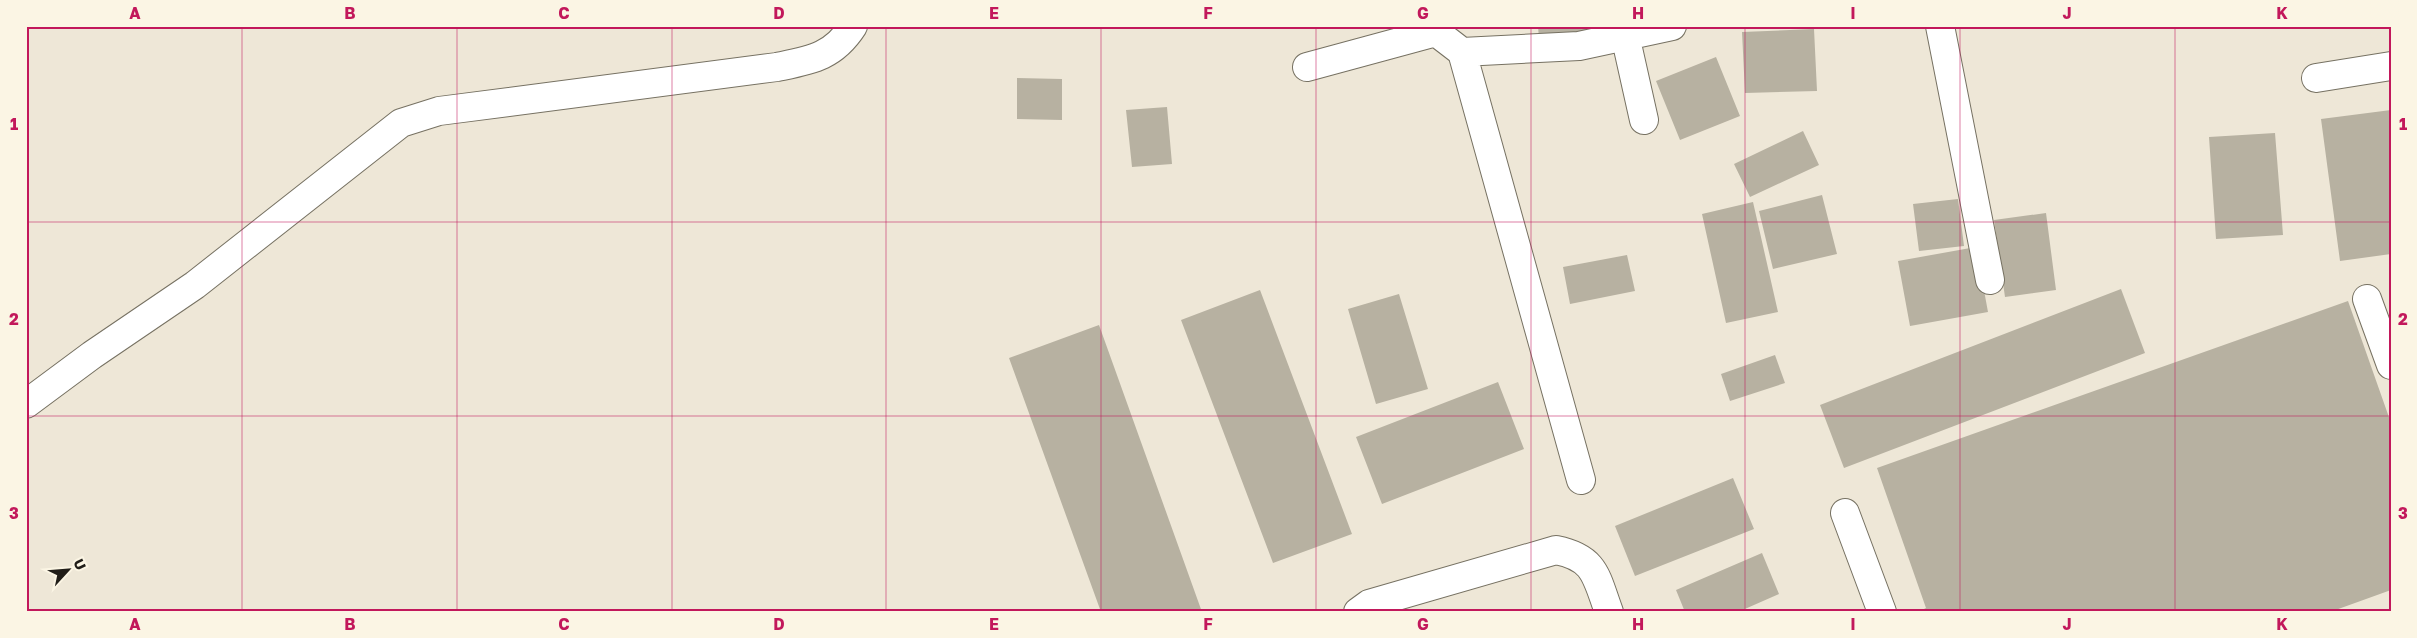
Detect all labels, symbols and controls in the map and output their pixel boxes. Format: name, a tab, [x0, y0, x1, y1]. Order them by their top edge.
text: A	[129, 3, 141, 23]
text: B	[344, 3, 356, 23]
text: C	[558, 3, 570, 23]
text: D	[773, 3, 785, 23]
text: E	[989, 3, 999, 23]
text: F	[1203, 3, 1213, 23]
text: G	[1417, 3, 1429, 23]
text: H	[1632, 3, 1644, 23]
text: I	[1850, 3, 1856, 23]
text: J	[2062, 3, 2072, 23]
text: K	[2276, 3, 2288, 23]
text: 1	[10, 114, 18, 134]
text: 1	[2399, 114, 2407, 134]
text: 2	[9, 309, 19, 329]
text: 2	[2398, 309, 2408, 329]
text: 3	[9, 503, 19, 523]
text: 3	[2398, 503, 2408, 523]
north arrow	[42, 546, 92, 596]
text: U	[70, 556, 90, 572]
text: A	[129, 614, 141, 634]
text: B	[344, 614, 356, 634]
text: C	[558, 614, 570, 634]
text: D	[773, 614, 785, 634]
text: E	[989, 614, 999, 634]
text: F	[1203, 614, 1213, 634]
text: G	[1417, 614, 1429, 634]
text: H	[1632, 614, 1644, 634]
text: I	[1850, 614, 1856, 634]
text: J	[2062, 614, 2072, 634]
text: K	[2276, 614, 2288, 634]

